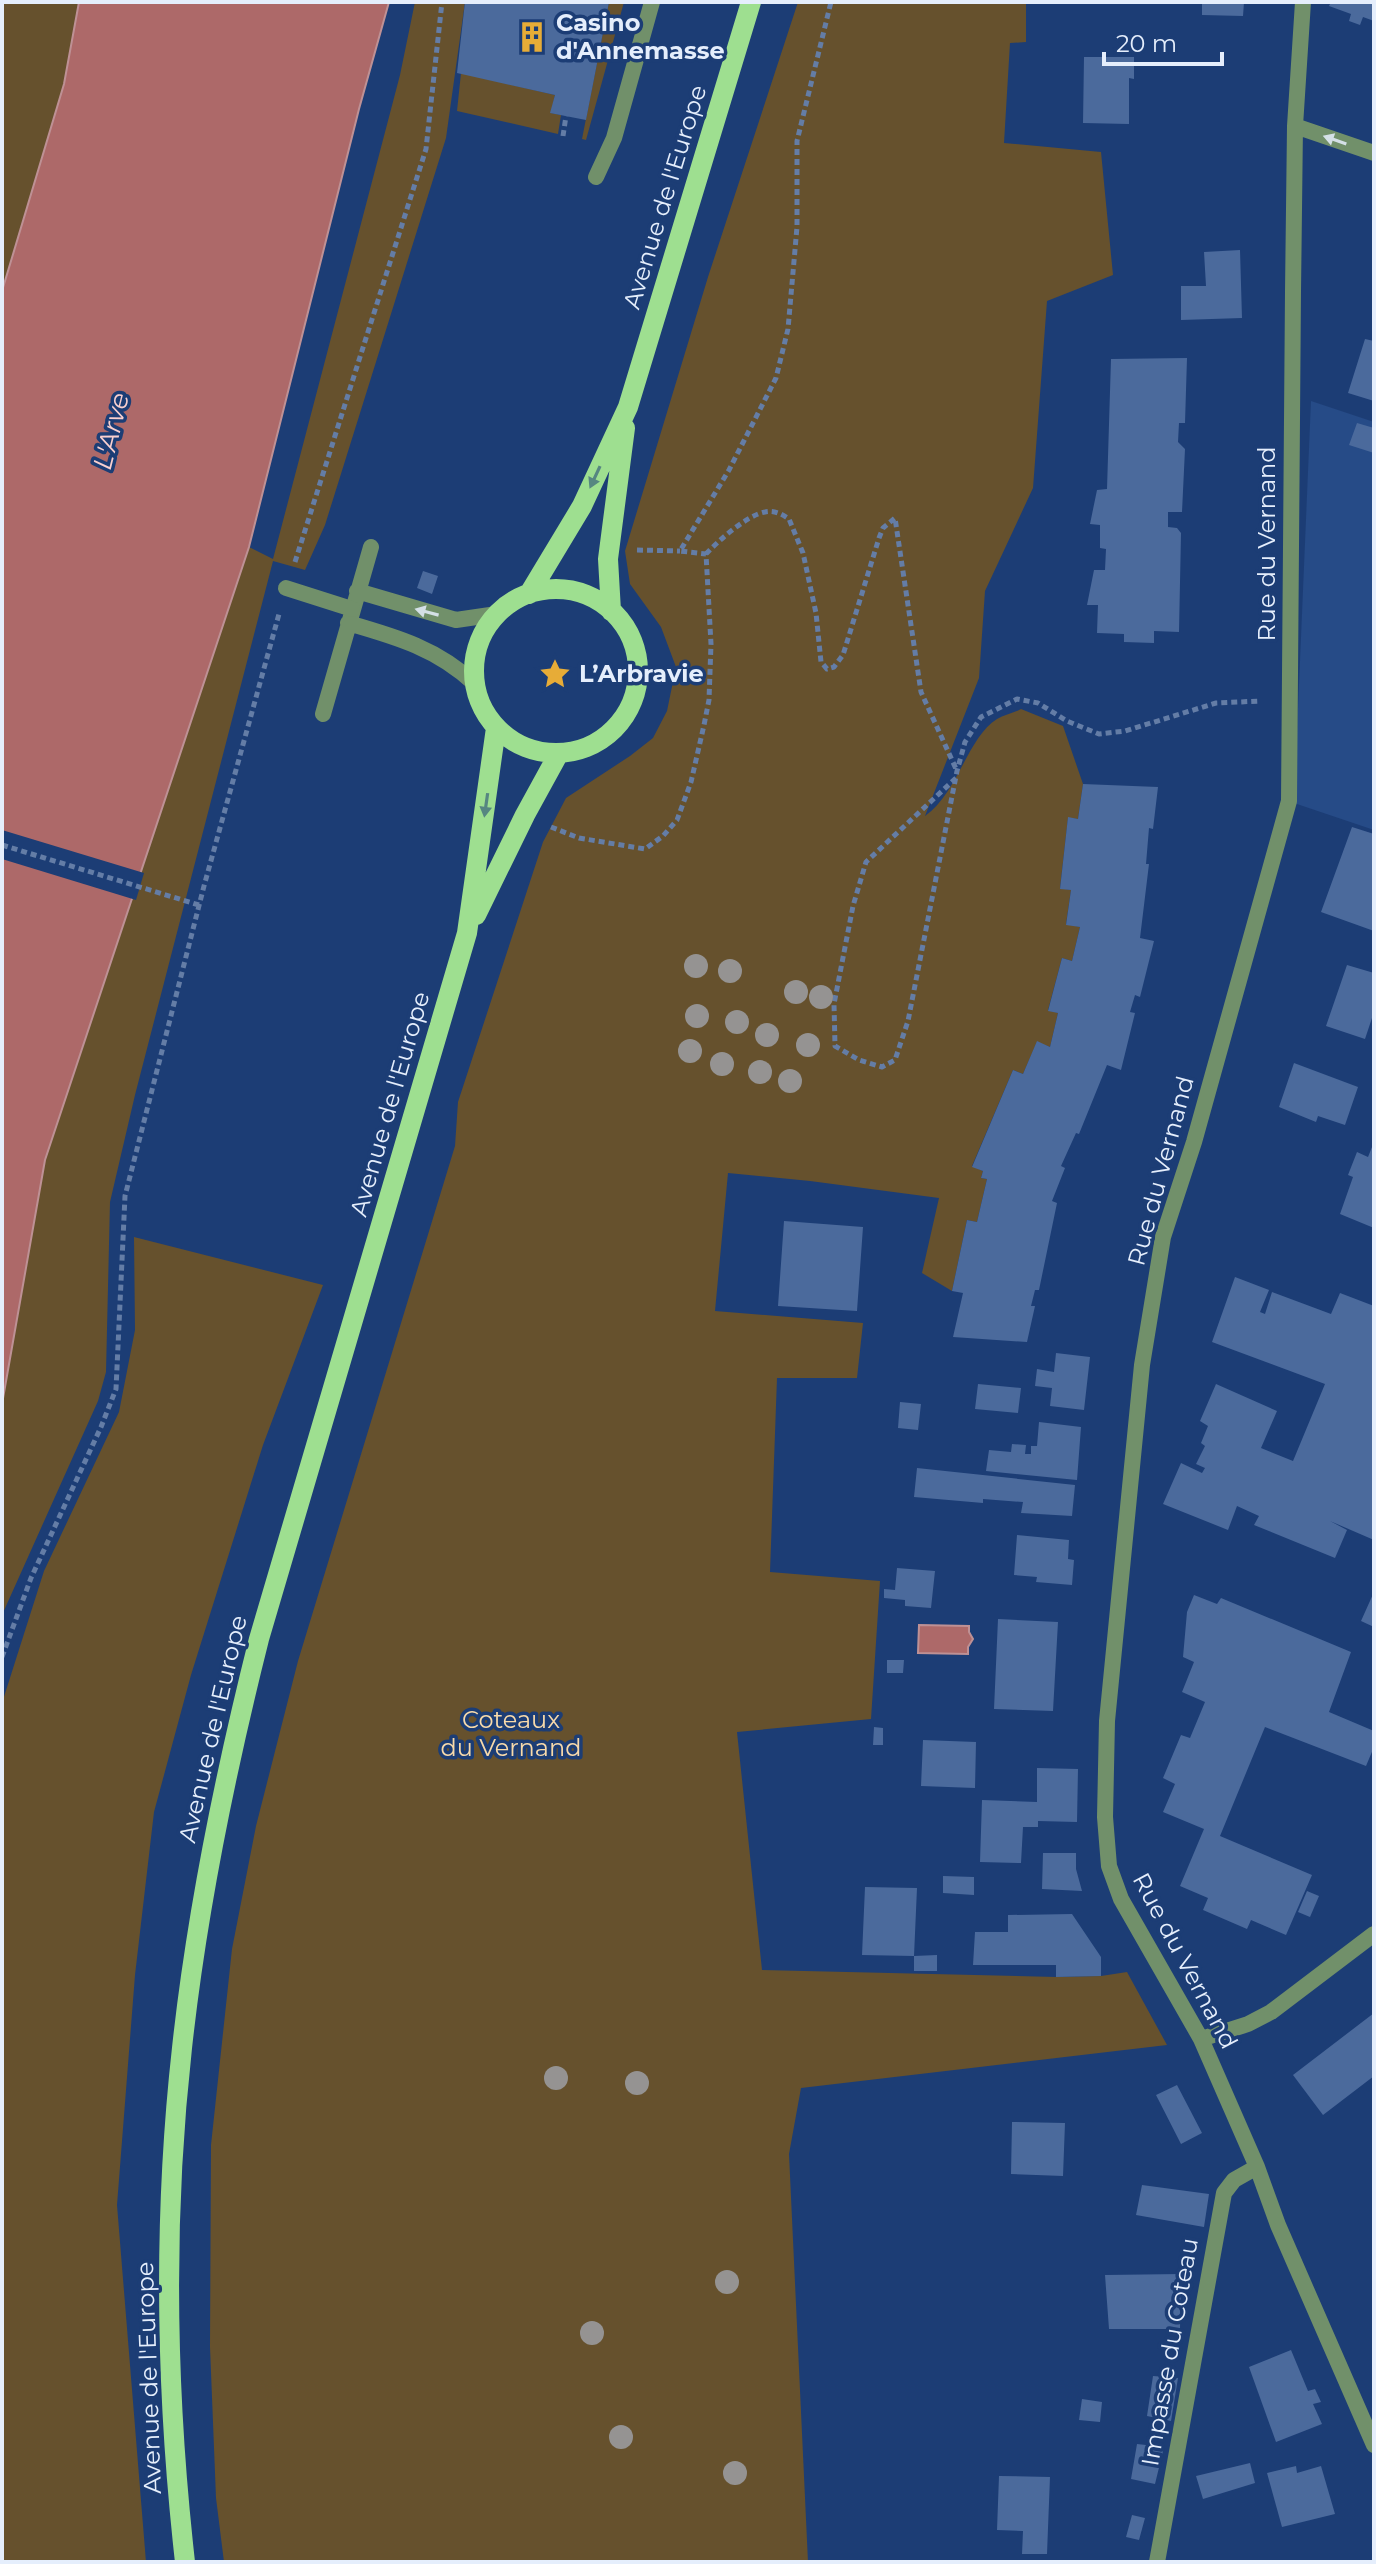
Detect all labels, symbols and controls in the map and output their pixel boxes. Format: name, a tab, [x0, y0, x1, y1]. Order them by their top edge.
place label: Casino d'Annemasse	[556, 8, 725, 65]
scale bar	[1104, 16, 1222, 66]
building icon: Casino d'Annemasse	[515, 20, 549, 54]
text: 20 m	[1116, 29, 1177, 58]
street label: Avenue de l'Europe	[617, 82, 712, 312]
one-way arrow	[1323, 133, 1347, 145]
water label: L'Arve	[86, 389, 136, 473]
street label: Rue du Vernand	[1252, 446, 1281, 642]
one-way arrow	[588, 465, 602, 489]
one-way arrow	[414, 605, 438, 618]
place icon: L’Arbravie	[538, 657, 572, 691]
place label: L’Arbravie	[579, 659, 704, 688]
one-way arrow	[479, 793, 492, 818]
street label: Avenue de l'Europe	[344, 988, 435, 1220]
street label: Rue du Vernand	[1121, 1073, 1200, 1269]
street label: Avenue de l'Europe	[172, 1612, 253, 1845]
park label: Coteaux du Vernand	[441, 1705, 581, 1762]
street label: Rue du Vernand	[1127, 1868, 1244, 2054]
street label: Impasse du Coteau	[1135, 2236, 1204, 2468]
street label: Avenue de l'Europe	[130, 2261, 167, 2495]

